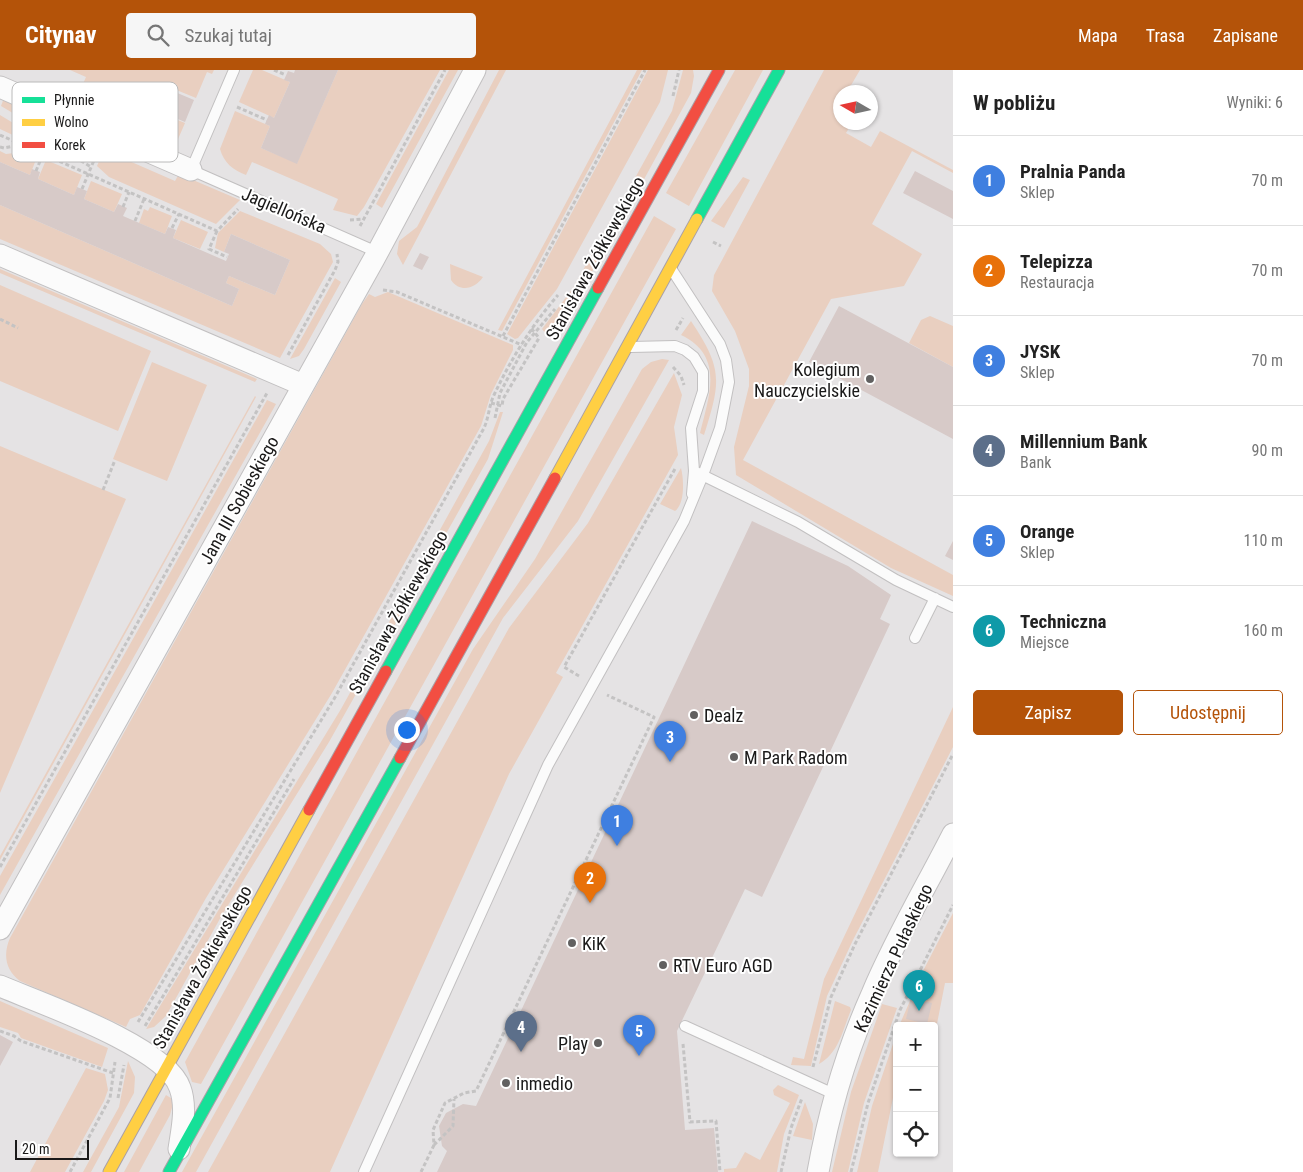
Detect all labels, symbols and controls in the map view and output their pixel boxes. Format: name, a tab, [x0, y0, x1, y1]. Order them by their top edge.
search box	[126, 13, 476, 58]
text: Citynav	[25, 21, 96, 49]
icon: search	[144, 21, 172, 49]
text: Szukaj tutaj	[184, 24, 272, 47]
text: Mapa	[1078, 25, 1118, 46]
text: Trasa	[1146, 25, 1185, 46]
text: Zapisane	[1213, 25, 1278, 46]
legend	[12, 82, 178, 162]
north arrow	[833, 85, 878, 130]
text: W pobliżu	[973, 91, 1055, 115]
text: Płynnie	[54, 92, 95, 108]
text: Wyniki: 6	[1227, 93, 1283, 112]
text: Wolno	[54, 114, 89, 130]
text: Korek	[54, 137, 86, 153]
text: Pralnia Panda	[1020, 160, 1125, 183]
text: 1	[985, 171, 993, 190]
text: 70 m	[1251, 171, 1283, 190]
street label: Stanisława Żółkiewskiego	[541, 172, 649, 344]
street label: Jagiellońska	[239, 183, 329, 237]
text: Sklep	[1020, 183, 1055, 202]
text: Telepizza	[1020, 250, 1093, 273]
text: 2	[985, 261, 993, 280]
text: 70 m	[1251, 261, 1283, 280]
text: Restauracja	[1020, 273, 1094, 292]
text: JYSK	[1020, 340, 1060, 363]
text: 3	[985, 351, 993, 370]
text: 70 m	[1251, 351, 1283, 370]
place label: Kolegium Nauczycielskie	[754, 359, 860, 401]
text: Sklep	[1020, 363, 1055, 382]
marker: Kolegium Nauczycielskie	[864, 373, 876, 385]
text: Millennium Bank	[1020, 430, 1147, 453]
street label: Jana III Sobieskiego	[195, 432, 283, 568]
text: 4	[985, 441, 993, 460]
text: 90 m	[1251, 441, 1283, 460]
text: Bank	[1020, 453, 1051, 472]
text: Orange	[1020, 520, 1074, 543]
street label: Stanisława Żółkiewskiego	[344, 526, 452, 698]
text: 5	[985, 531, 993, 550]
text: 110 m	[1244, 531, 1283, 550]
text: Sklep	[1020, 543, 1055, 562]
text: Techniczna	[1020, 610, 1106, 633]
text: 6	[985, 621, 993, 640]
text: 160 m	[1244, 621, 1283, 640]
text: Miejsce	[1020, 633, 1069, 652]
button: Zapisz	[973, 690, 1123, 735]
button: Udostępnij	[1133, 690, 1283, 735]
place label: Dealz	[704, 705, 743, 726]
marker: Dealz	[688, 709, 700, 721]
your location	[394, 717, 420, 743]
pin: 3	[654, 721, 686, 762]
place label: M Park Radom	[744, 747, 848, 768]
marker: M Park Radom	[728, 751, 740, 763]
pin: 1	[601, 805, 633, 846]
pin: 2	[574, 862, 606, 903]
street label: Kazimierza Pułaskiego	[849, 880, 937, 1036]
street label: Stanisława Żółkiewskiego	[148, 881, 256, 1053]
place label: KiK	[582, 933, 606, 954]
marker: KiK	[566, 937, 578, 949]
place label: RTV Euro AGD	[673, 955, 773, 976]
marker: RTV Euro AGD	[657, 959, 669, 971]
pin: 6	[903, 970, 935, 1011]
pin: 4	[505, 1011, 537, 1052]
pin: 5	[623, 1015, 655, 1056]
map controls	[893, 1022, 938, 1157]
button: +	[893, 1022, 938, 1067]
place label: Play	[558, 1033, 589, 1054]
marker: Play	[592, 1037, 604, 1049]
button: −	[893, 1067, 938, 1112]
place label: inmedio	[516, 1073, 573, 1094]
marker: inmedio	[500, 1077, 512, 1089]
button: locate	[893, 1112, 938, 1157]
scale bar	[15, 1137, 89, 1160]
text: 20 m	[22, 1141, 50, 1157]

